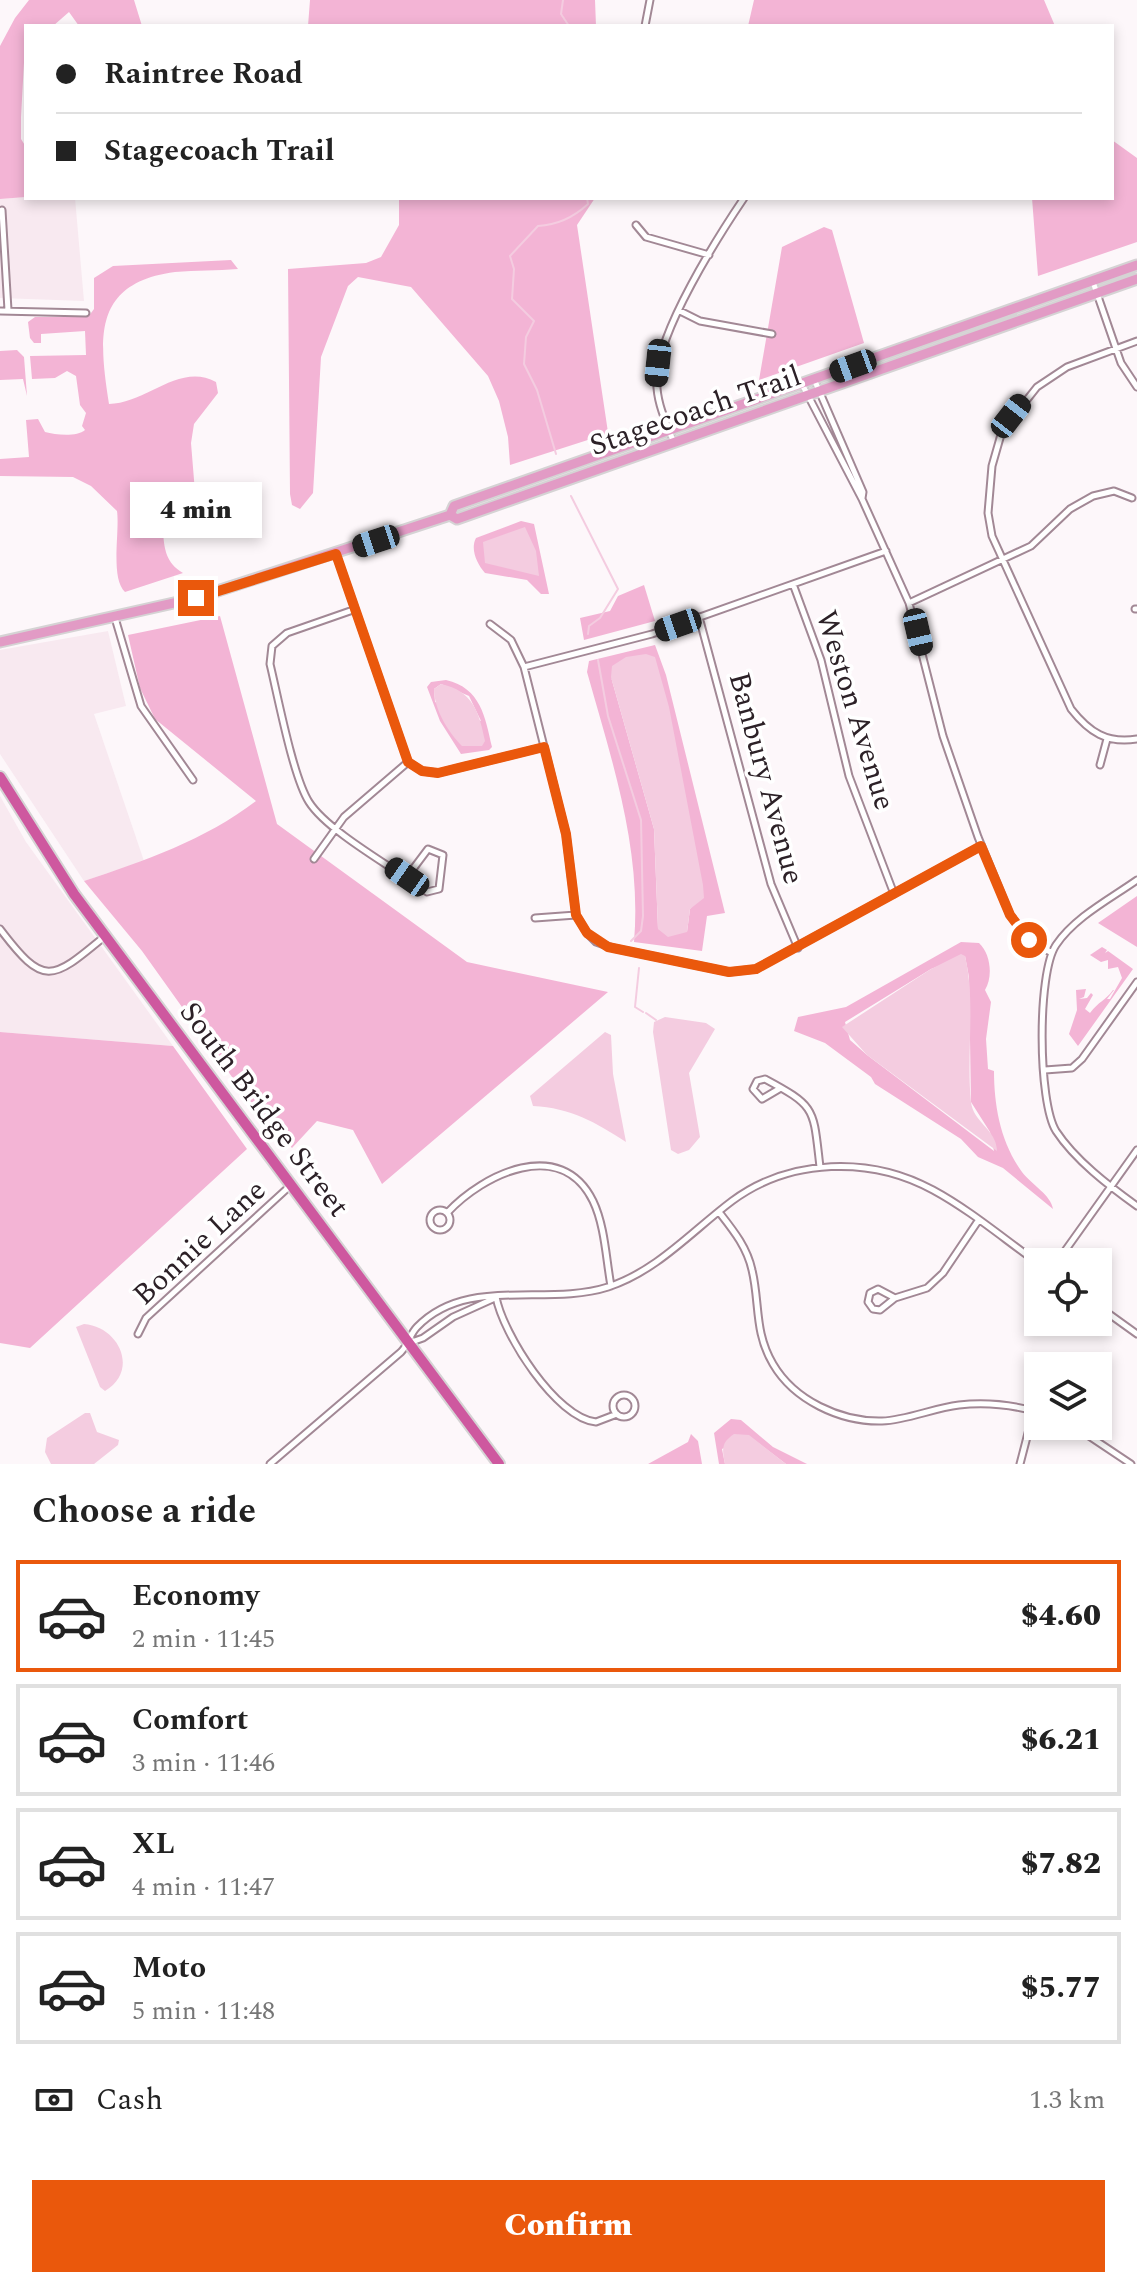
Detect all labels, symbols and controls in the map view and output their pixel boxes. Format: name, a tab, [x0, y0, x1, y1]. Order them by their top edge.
text: Raintree Road	[104, 51, 303, 97]
text: Stagecoach Trail	[104, 128, 335, 174]
car	[644, 338, 672, 388]
car	[826, 347, 880, 385]
street label: Stagecoach Trail	[583, 353, 807, 469]
car	[987, 390, 1035, 442]
callout: 4 min	[130, 482, 262, 538]
text: 4 min	[160, 490, 232, 530]
car	[349, 522, 403, 560]
route end	[178, 580, 214, 616]
street label: Weston Avenue	[803, 605, 907, 816]
car	[651, 606, 705, 644]
car	[901, 606, 935, 658]
street label: Banbury Avenue	[716, 667, 816, 890]
car	[380, 853, 434, 901]
route start	[1011, 922, 1047, 958]
street label: South Bridge Street	[168, 992, 361, 1227]
street label: Bonnie Lane	[123, 1169, 277, 1317]
map controls	[1024, 1248, 1112, 1440]
button: locate	[1024, 1248, 1112, 1336]
button: layers	[1024, 1352, 1112, 1440]
text: Choose a ride	[32, 1484, 256, 1539]
text: Economy	[132, 1573, 259, 1619]
icon: car	[36, 1580, 108, 1652]
text: $4.60	[1021, 1593, 1101, 1639]
text: 2 min · 11:45	[132, 1619, 275, 1659]
text: Comfort	[132, 1697, 248, 1743]
icon: car	[36, 1704, 108, 1776]
text: $6.21	[1021, 1717, 1101, 1763]
text: 3 min · 11:46	[132, 1743, 275, 1783]
text: XL	[132, 1821, 175, 1867]
icon: car	[36, 1828, 108, 1900]
text: $7.82	[1021, 1841, 1101, 1887]
text: 4 min · 11:47	[132, 1867, 275, 1907]
text: Moto	[132, 1945, 206, 1991]
icon: car	[36, 1952, 108, 2024]
text: $5.77	[1021, 1965, 1101, 2011]
text: 5 min · 11:48	[132, 1991, 275, 2031]
text: Cash	[96, 2077, 163, 2123]
icon: cash	[32, 2078, 76, 2122]
text: 1.3 km	[1029, 2080, 1105, 2120]
button: Confirm	[32, 2180, 1105, 2272]

